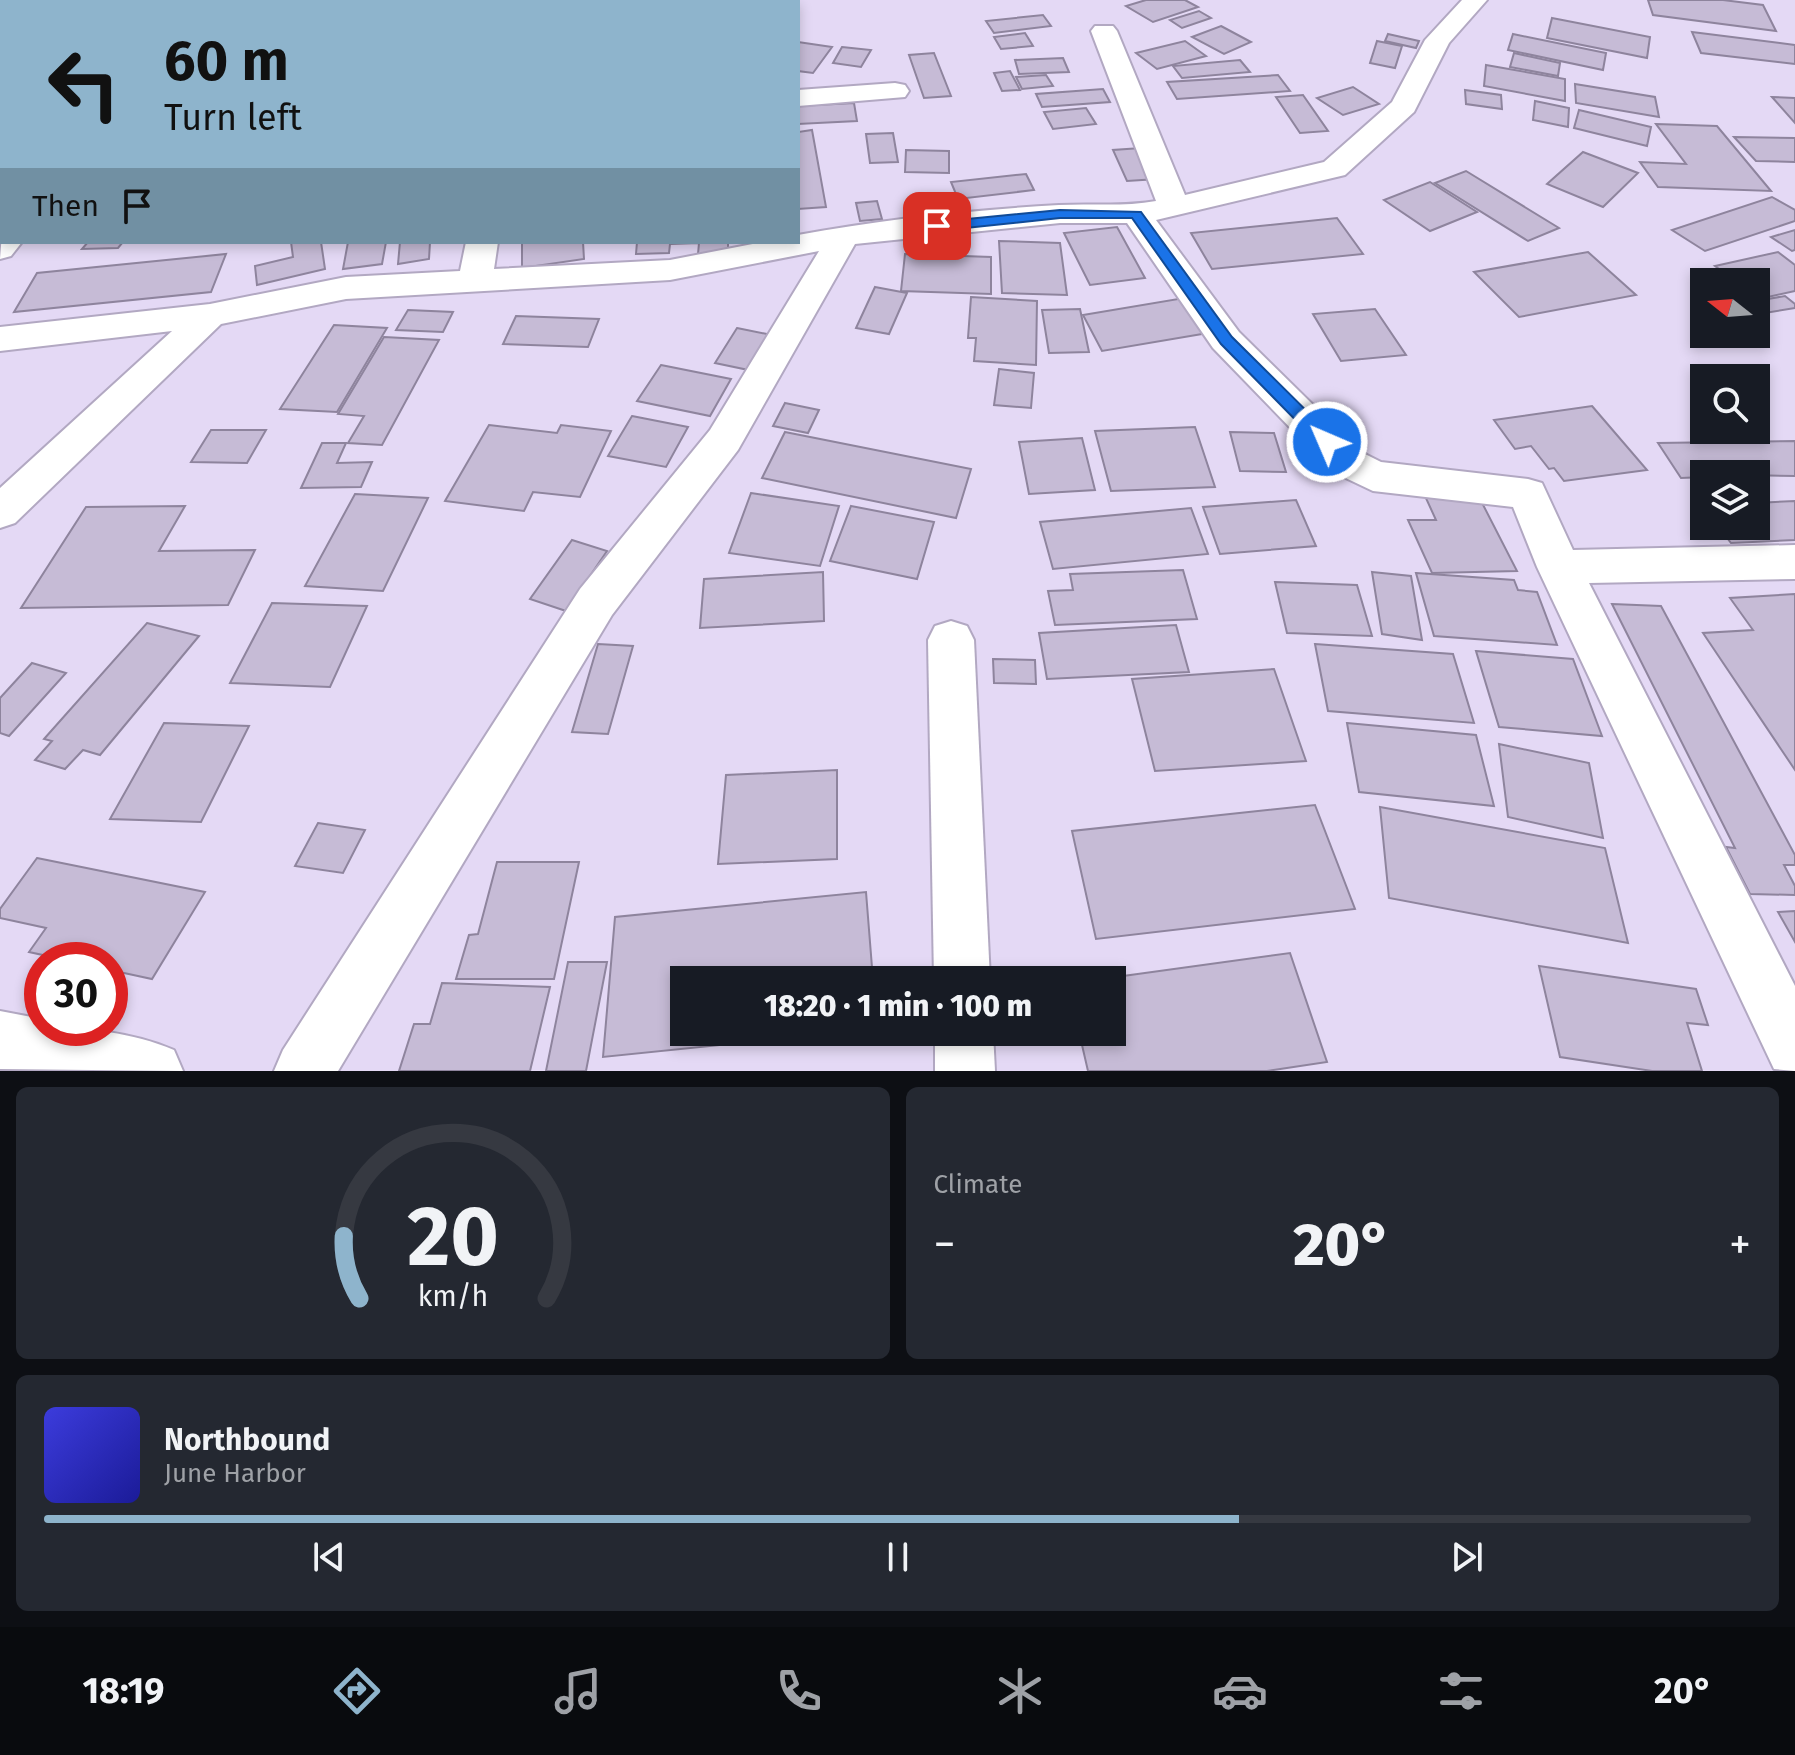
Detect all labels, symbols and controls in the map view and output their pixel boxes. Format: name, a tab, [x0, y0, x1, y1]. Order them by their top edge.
text: 60 m	[164, 28, 289, 95]
icon: left	[32, 32, 136, 136]
text: Turn left	[164, 96, 302, 140]
icon: arrive	[115, 184, 159, 228]
text: Then	[32, 188, 99, 224]
pin	[903, 192, 971, 260]
icon: arrive	[915, 204, 959, 248]
north arrow	[1690, 268, 1770, 348]
map controls	[1690, 268, 1770, 540]
button: search	[1690, 364, 1770, 444]
position arrow	[1285, 400, 1369, 484]
button: layers	[1690, 460, 1770, 540]
speed limit sign: 30	[24, 942, 128, 1046]
text: 18:20 · 1 min · 100 m	[764, 988, 1032, 1024]
text: Climate	[934, 1169, 1022, 1200]
text: 20	[407, 1187, 499, 1287]
text: 20°	[1293, 1209, 1391, 1281]
text: −	[934, 1218, 956, 1271]
text: +	[1729, 1218, 1751, 1271]
text: km/h	[417, 1279, 488, 1314]
text: Northbound	[164, 1422, 330, 1458]
text: June Harbor	[164, 1458, 306, 1489]
icon: previous	[307, 1535, 351, 1579]
icon: pause	[876, 1535, 920, 1579]
icon: next	[1445, 1535, 1489, 1579]
icon: directions	[329, 1663, 385, 1719]
icon: music	[550, 1663, 606, 1719]
icon: phone	[771, 1663, 827, 1719]
icon: climate	[992, 1663, 1048, 1719]
icon: car	[1212, 1663, 1268, 1719]
icon: filters	[1433, 1663, 1489, 1719]
text: 18:19	[82, 1669, 164, 1713]
text: 20°	[1654, 1669, 1713, 1713]

